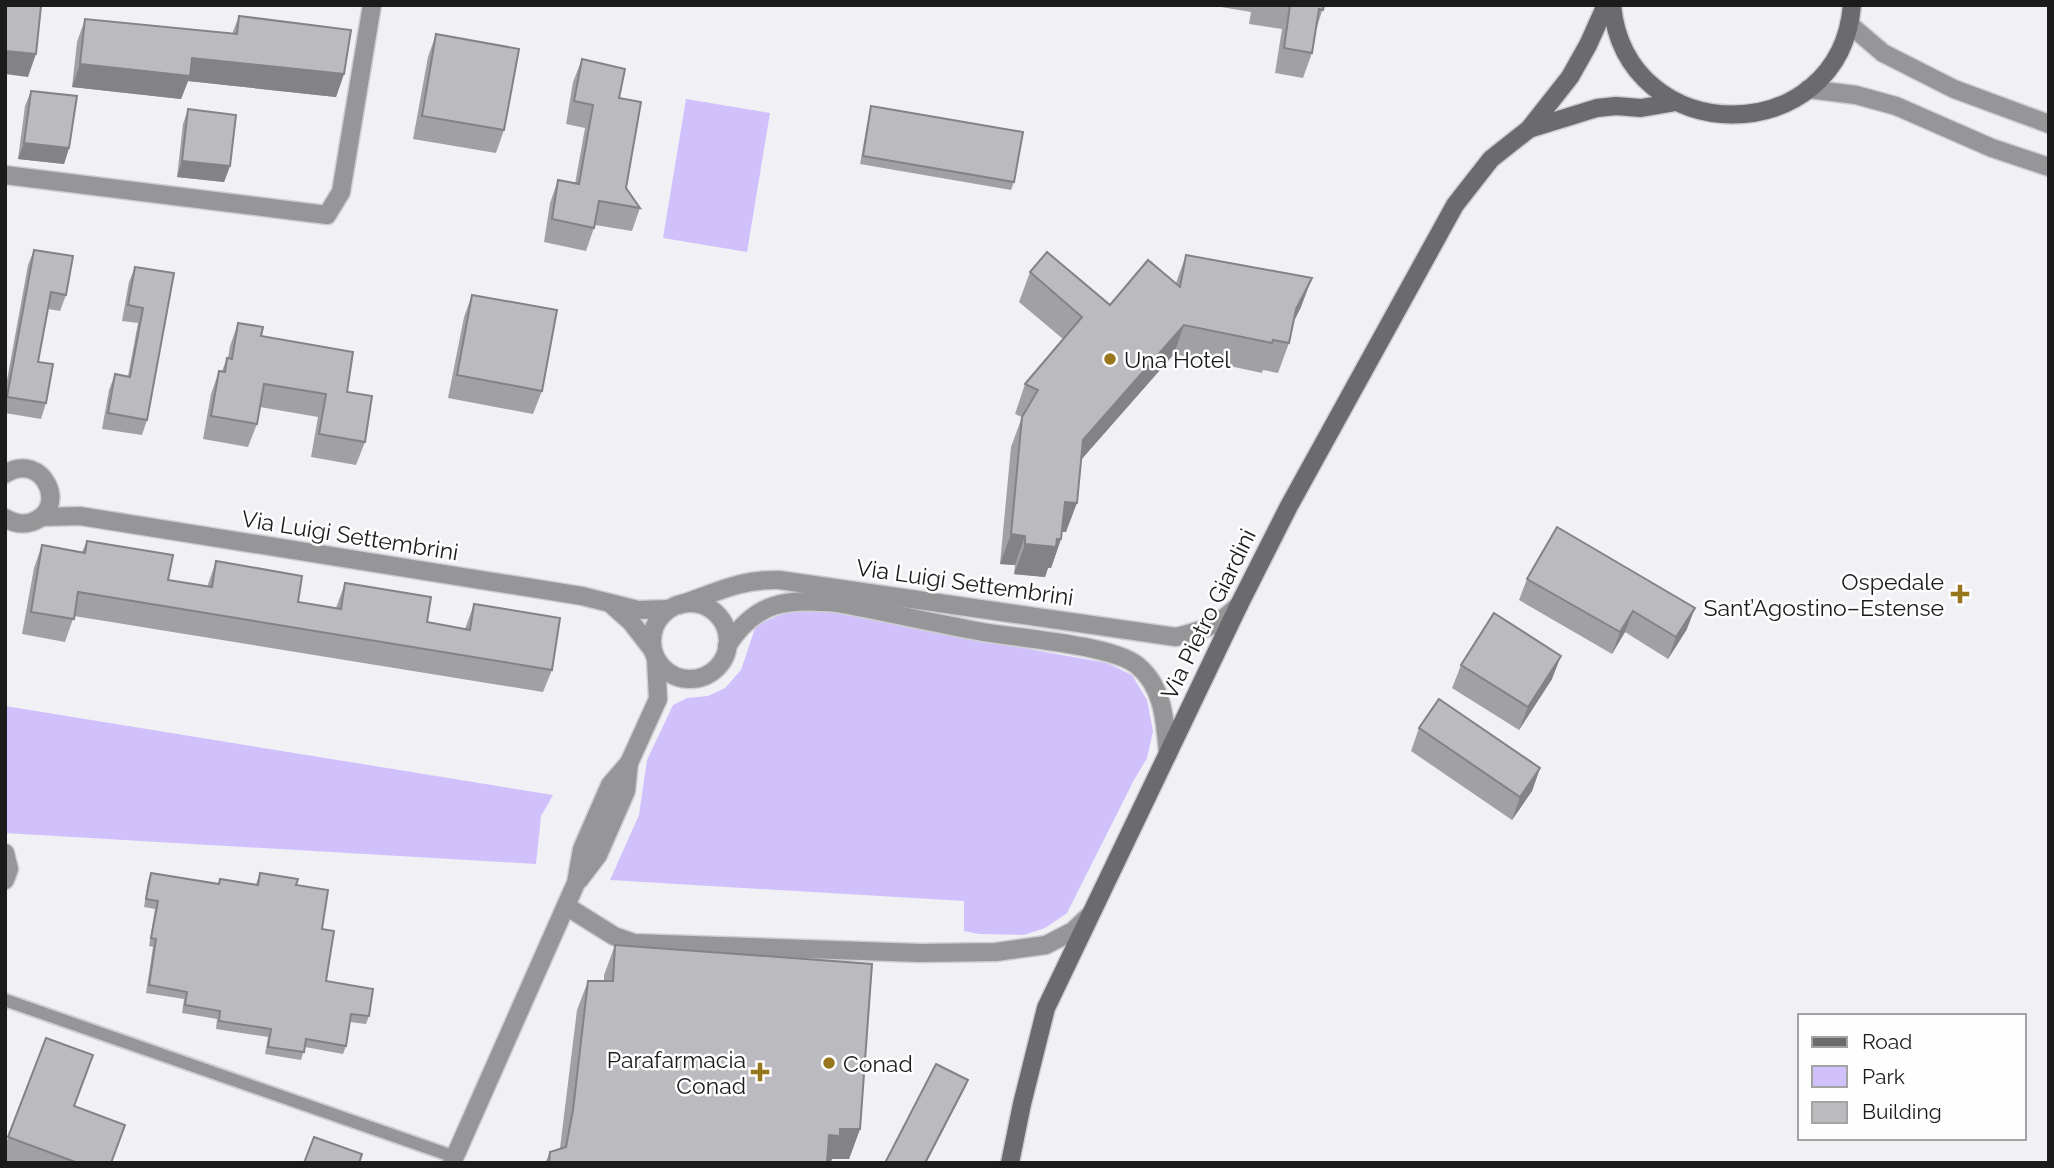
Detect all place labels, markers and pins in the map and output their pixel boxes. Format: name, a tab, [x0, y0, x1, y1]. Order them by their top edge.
place label: Una Hotel	[1124, 346, 1231, 373]
marker: Una Hotel	[1102, 351, 1118, 367]
place label: Ospedale Sant’Agostino–Estense	[1704, 568, 1944, 621]
marker: Ospedale Sant’Agostino–Estense	[1950, 584, 1970, 604]
place label: Parafarmacia Conad	[607, 1046, 746, 1099]
place label: Conad	[843, 1050, 913, 1077]
marker: Conad	[821, 1055, 837, 1071]
marker: Parafarmacia Conad	[752, 1064, 768, 1080]

